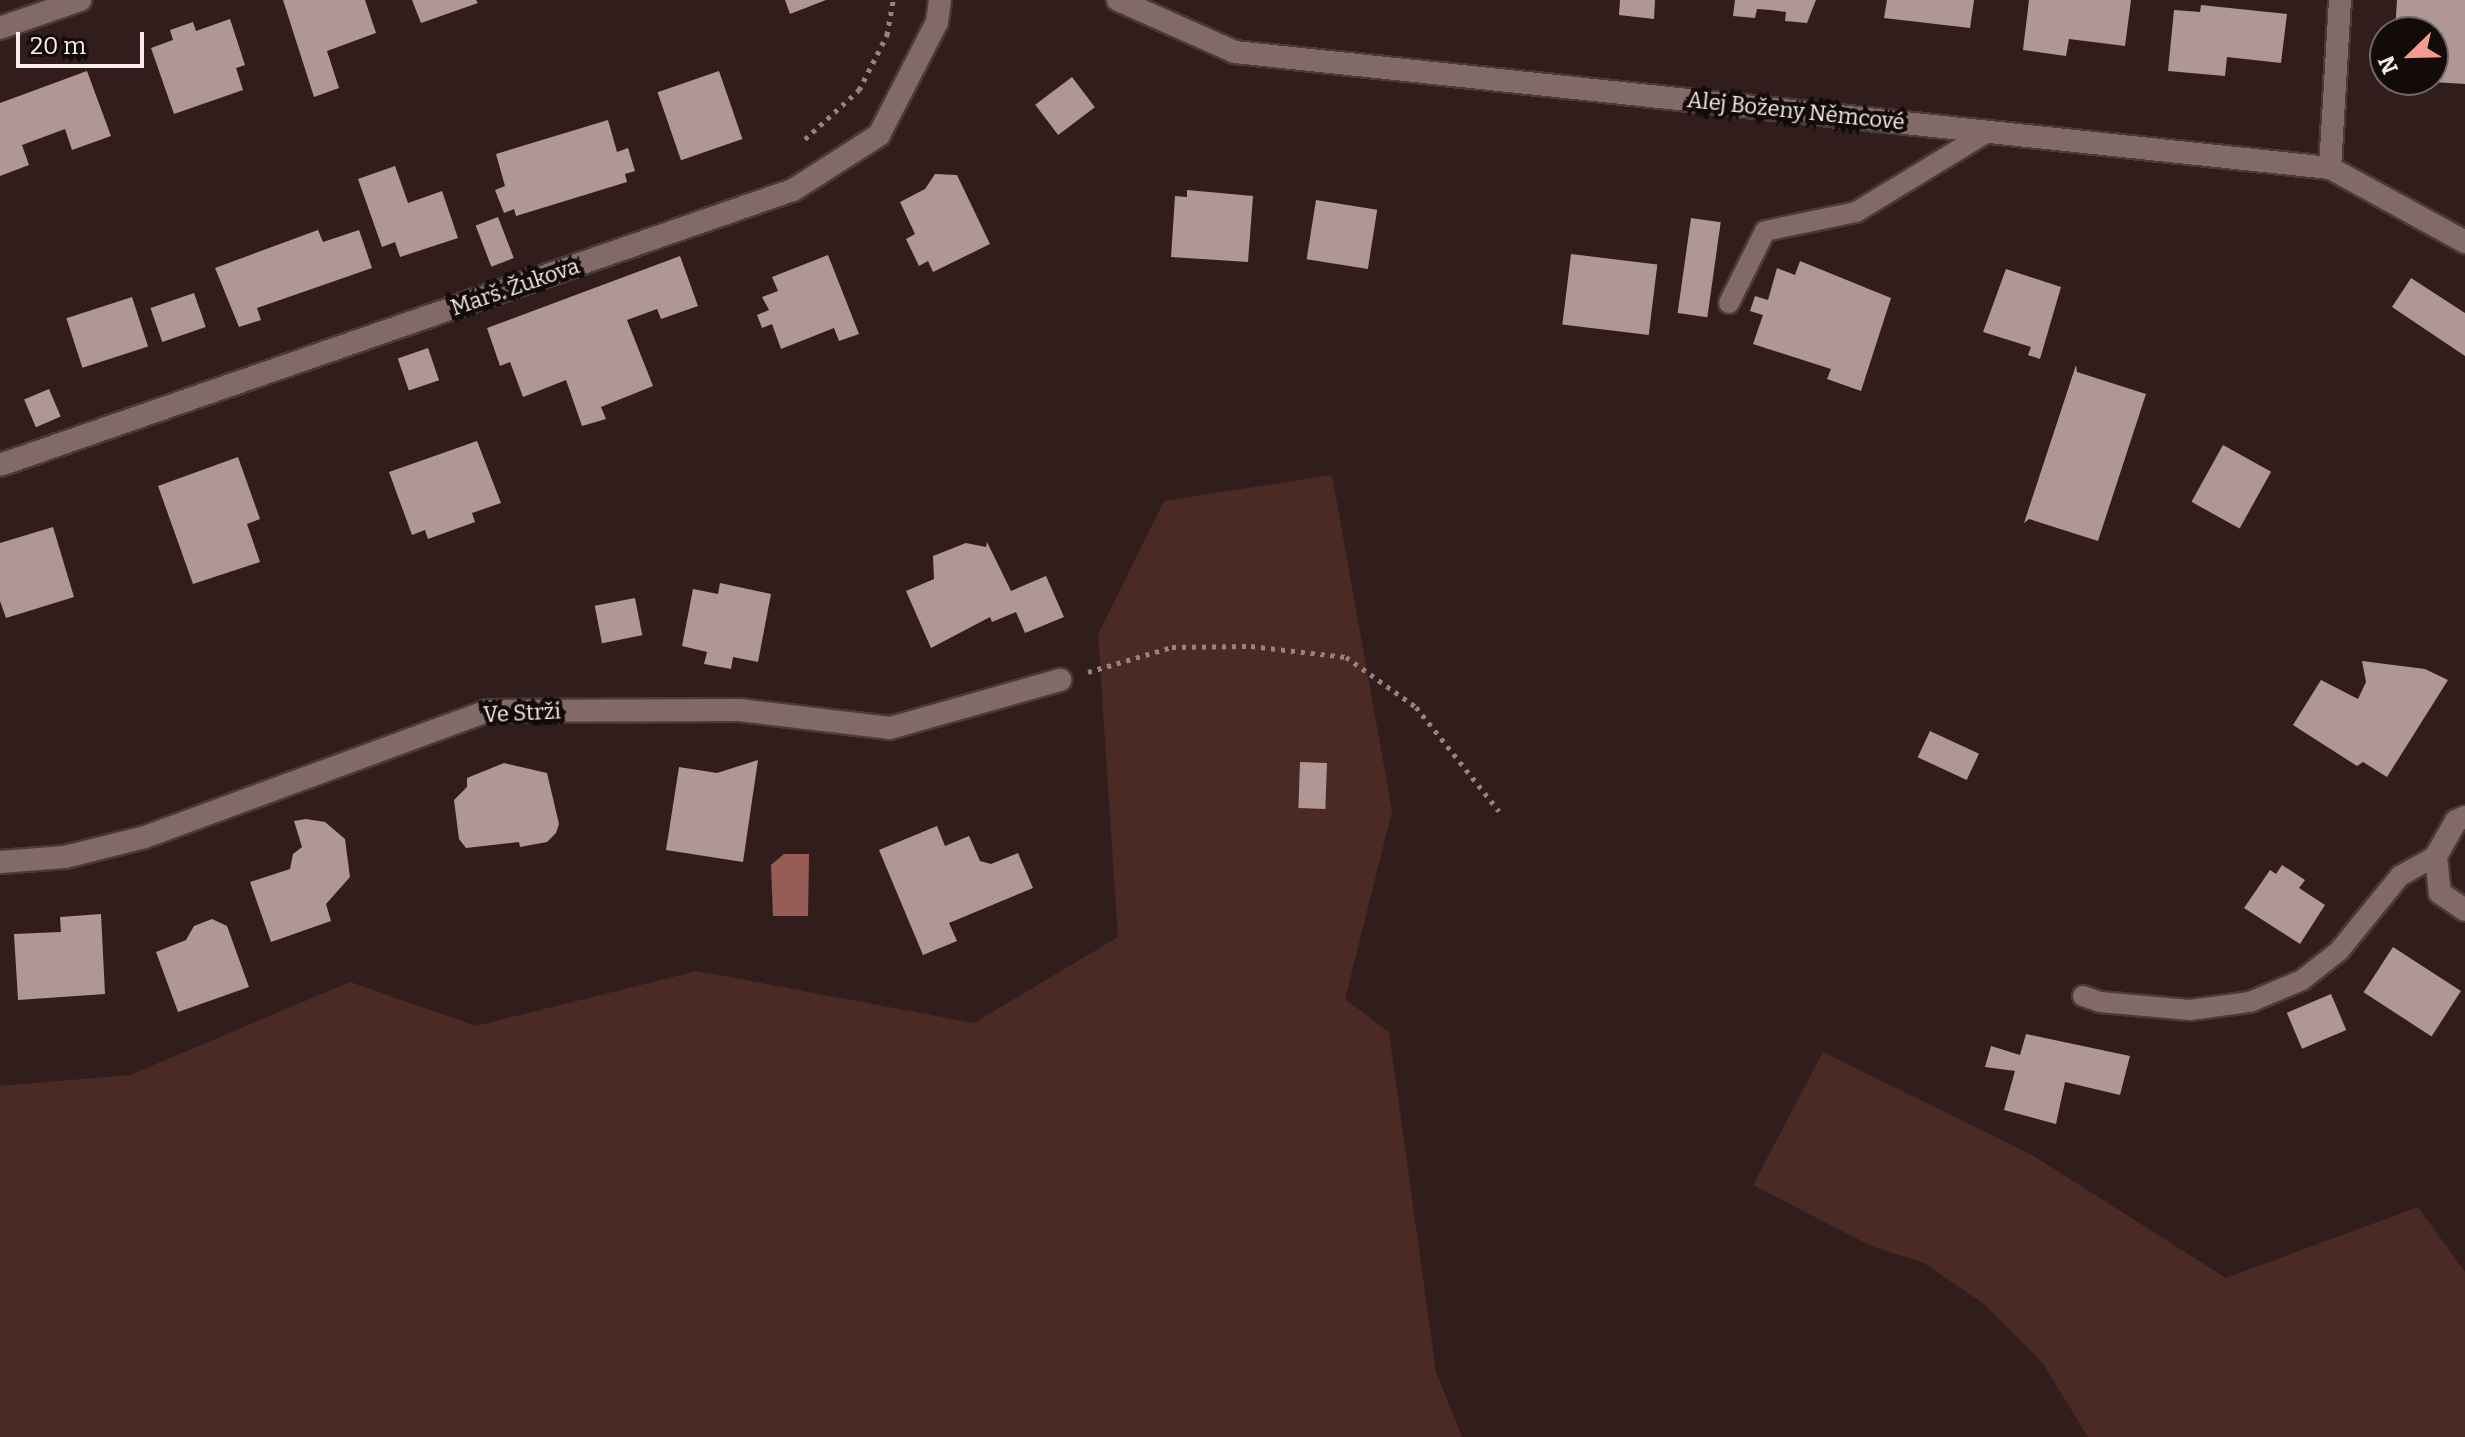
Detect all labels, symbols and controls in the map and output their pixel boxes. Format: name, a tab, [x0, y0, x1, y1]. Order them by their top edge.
scale bar	[20, 16, 148, 66]
north arrow	[2369, 16, 2449, 96]
text: 20 m	[30, 32, 86, 60]
text: N	[2373, 52, 2404, 78]
street label: Alej Boženy Němcové	[1686, 86, 1906, 136]
street label: Marš. Žukova	[447, 253, 583, 321]
street label: Ve Strži	[482, 698, 562, 728]

